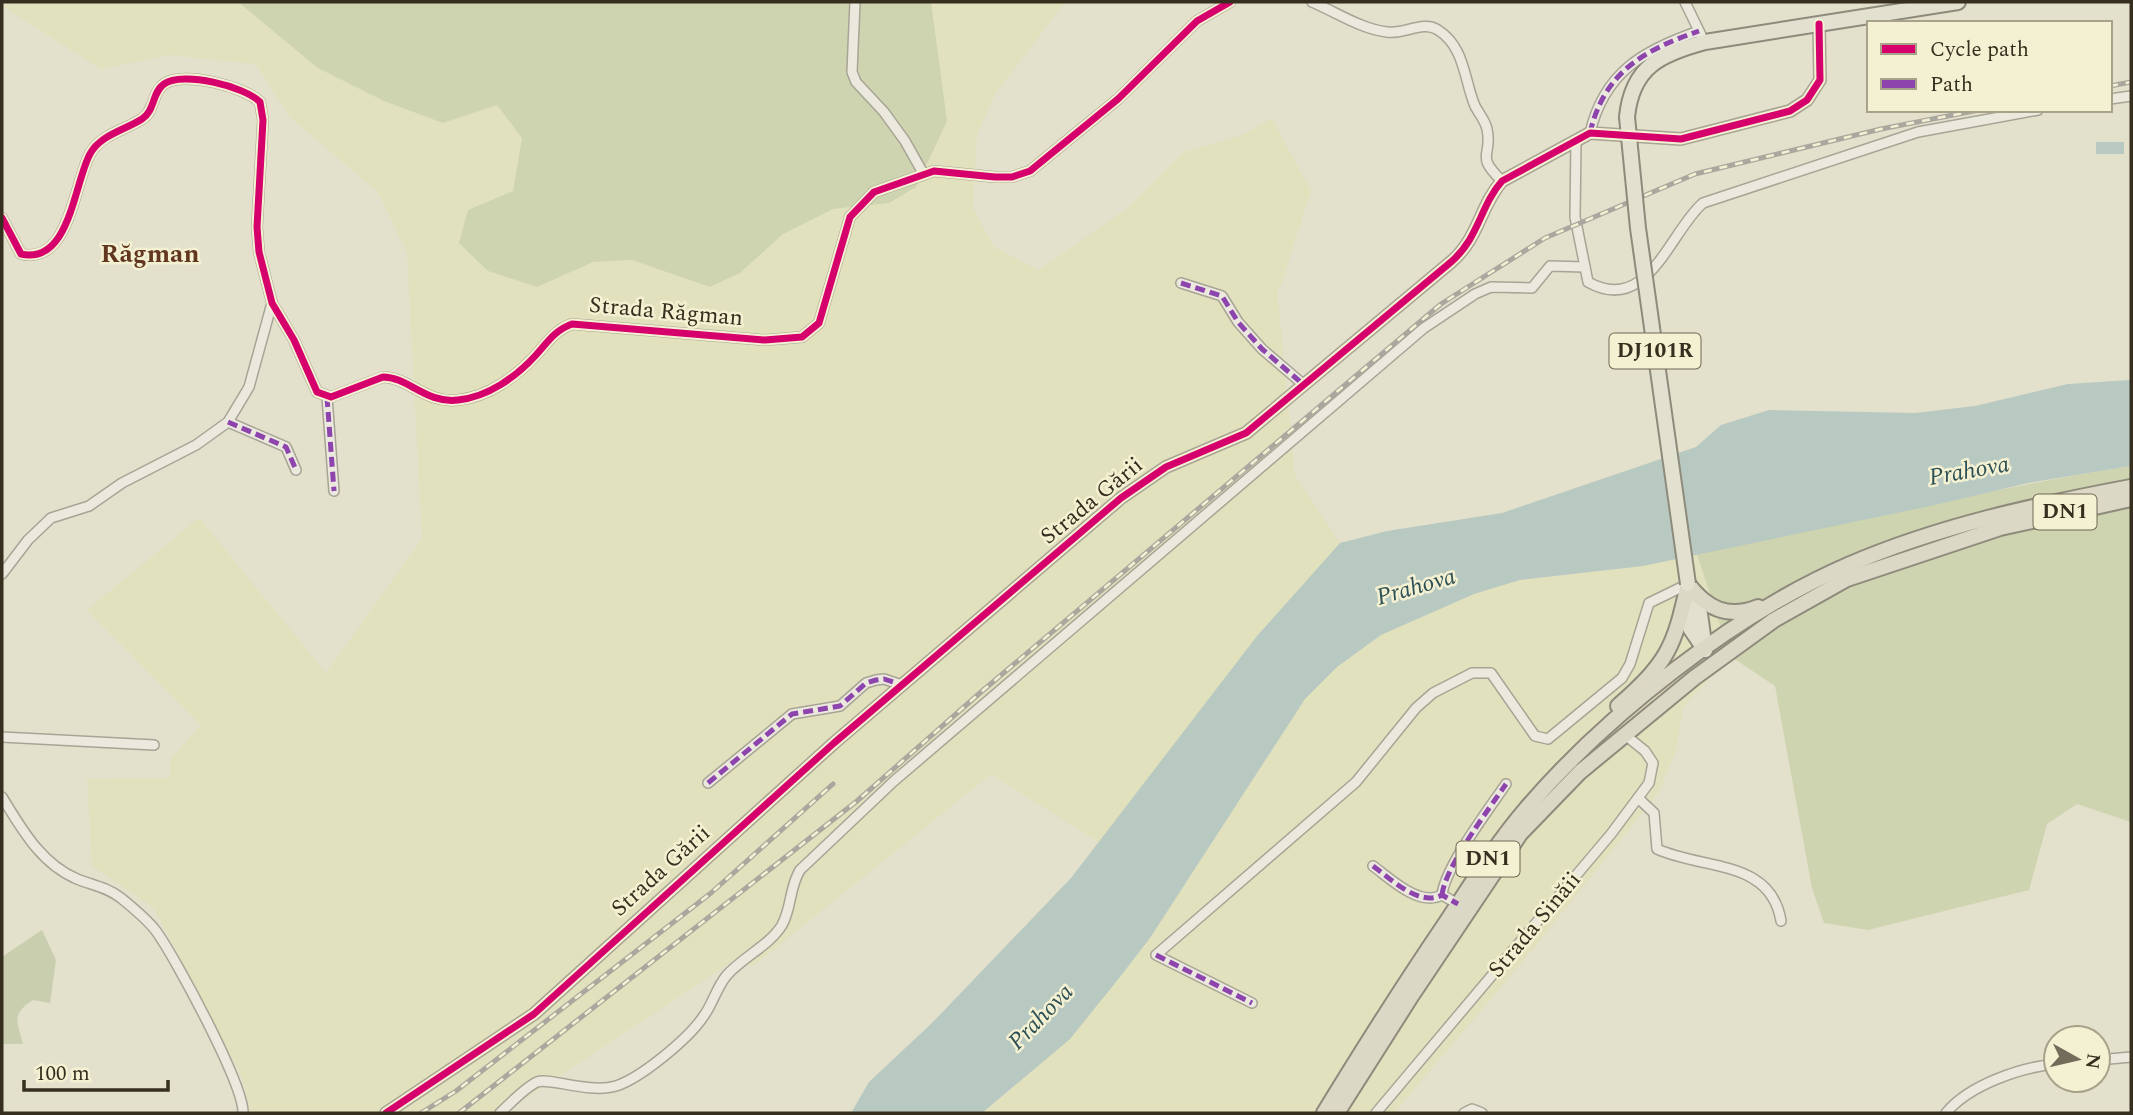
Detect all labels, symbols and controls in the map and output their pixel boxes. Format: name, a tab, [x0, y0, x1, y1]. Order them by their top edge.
legend	[1867, 21, 2112, 112]
text: Cycle path	[1930, 34, 2029, 66]
text: Path	[1930, 69, 1973, 101]
district label: Răgman	[100, 234, 200, 274]
street label: Strada Răgman	[588, 288, 744, 336]
road number: DJ101R	[1610, 334, 1700, 368]
water label: Prahova	[1926, 446, 2012, 496]
street label: Strada Gării	[1033, 448, 1151, 554]
road number: DN1	[2034, 494, 2096, 530]
water label: Prahova	[1372, 559, 1460, 615]
street label: Strada Gării	[603, 817, 719, 925]
road number: DN1	[1456, 842, 1520, 876]
street label: Strada Sinăii	[1480, 864, 1590, 986]
water label: Prahova	[1000, 975, 1082, 1059]
north arrow	[2042, 1024, 2112, 1094]
scale bar	[24, 1048, 168, 1092]
text: N	[2077, 1051, 2108, 1071]
text: 100 m	[35, 1058, 90, 1090]

